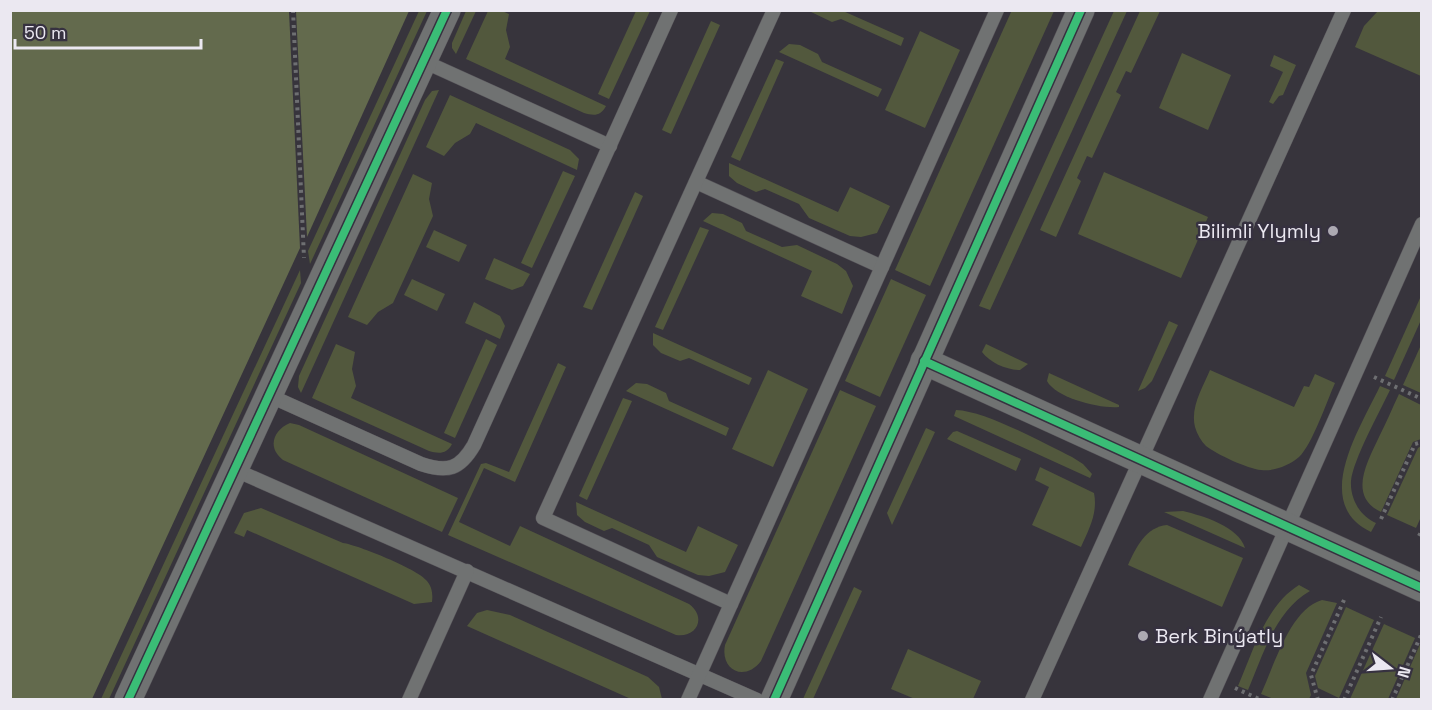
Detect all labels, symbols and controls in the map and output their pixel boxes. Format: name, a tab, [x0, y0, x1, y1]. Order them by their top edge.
scale bar	[15, 12, 201, 50]
text: 50 m	[24, 21, 66, 44]
place label: Bilimli Ylymly	[1198, 218, 1321, 244]
marker: Bilimli Ylymly	[1326, 224, 1340, 238]
place label: Berk Binýatly	[1155, 623, 1283, 649]
marker: Berk Binýatly	[1136, 629, 1150, 643]
north arrow	[1360, 638, 1420, 698]
text: N	[1392, 664, 1415, 680]

